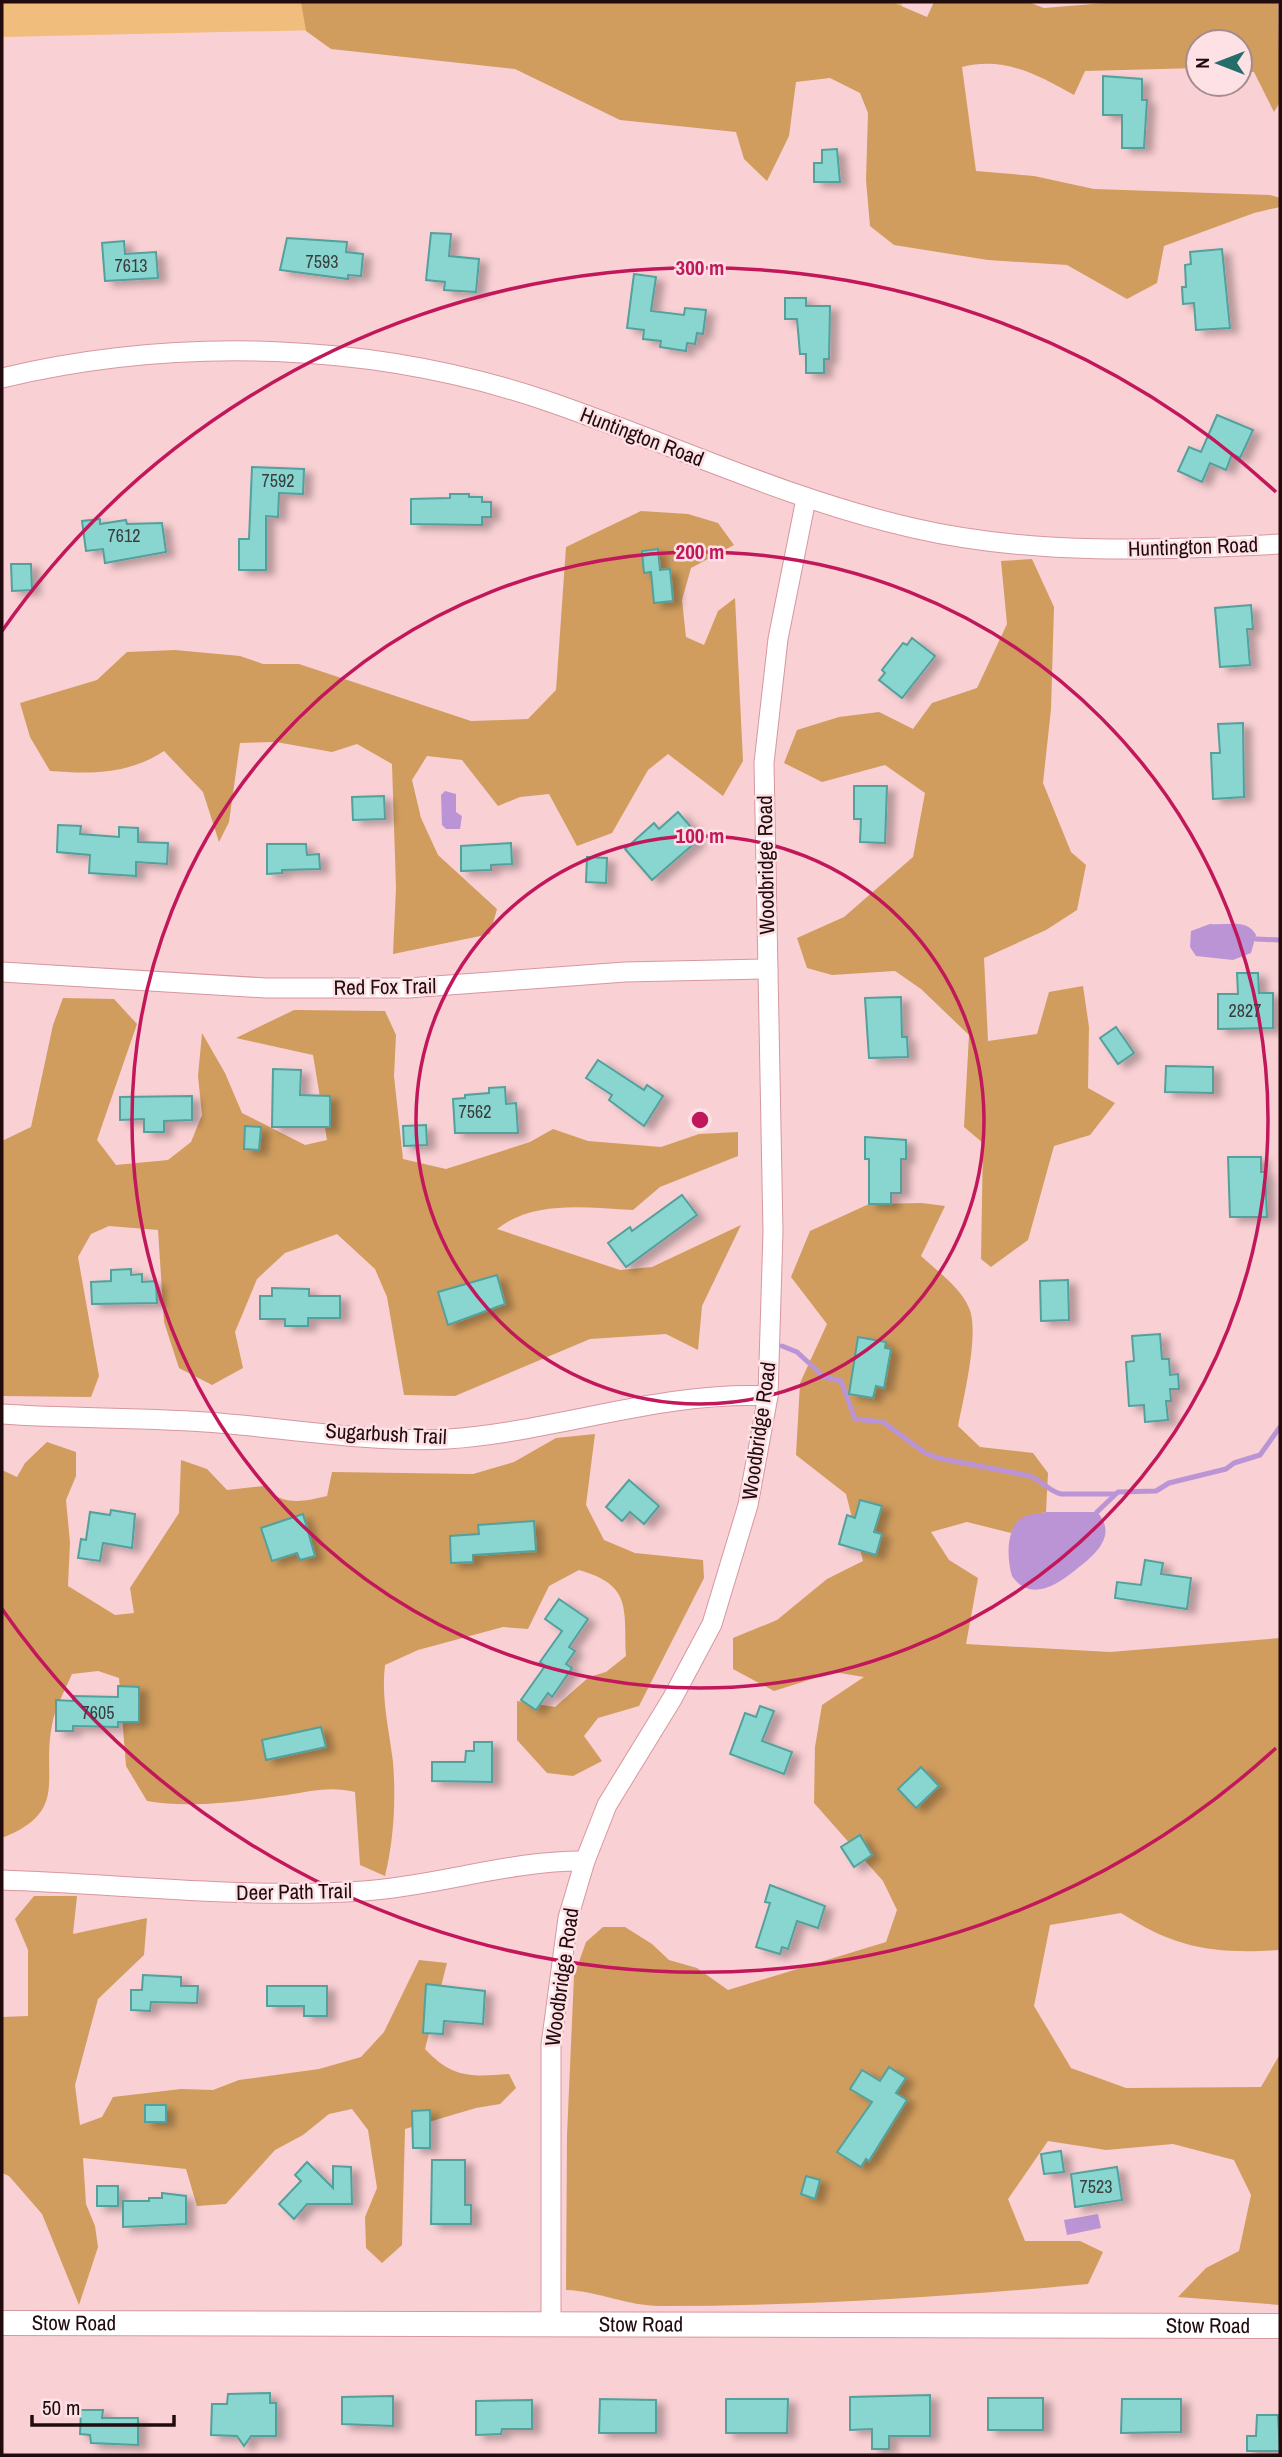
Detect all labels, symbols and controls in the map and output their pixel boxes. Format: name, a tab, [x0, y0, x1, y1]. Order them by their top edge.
north arrow	[1184, 28, 1254, 98]
text: N	[1189, 57, 1215, 69]
house number: 7593	[306, 249, 338, 274]
house number: 7613	[115, 253, 147, 278]
text: 300 m	[676, 253, 724, 282]
street label: Huntington Road	[576, 400, 708, 473]
house number: 7592	[262, 468, 294, 493]
house number: 7612	[108, 523, 140, 548]
street label: Huntington Road	[1127, 530, 1259, 563]
text: 200 m	[676, 537, 724, 566]
street label: Woodbridge Road	[750, 795, 781, 935]
text: 100 m	[676, 821, 724, 850]
street label: Red Fox Trail	[333, 971, 437, 1002]
house number: 2827	[1229, 998, 1261, 1023]
house number: 7562	[459, 1099, 491, 1124]
centre of rings	[688, 1108, 712, 1132]
street label: Woodbridge Road	[734, 1360, 783, 1502]
street label: Sugarbush Trail	[325, 1416, 447, 1451]
house number: 7605	[82, 1700, 114, 1725]
street label: Deer Path Trail	[236, 1876, 352, 1907]
street label: Woodbridge Road	[537, 1906, 586, 2048]
house number: 7523	[1080, 2174, 1112, 2199]
street label: Stow Road	[32, 2308, 116, 2337]
street label: Stow Road	[599, 2309, 683, 2339]
street label: Stow Road	[1166, 2311, 1250, 2340]
scale bar	[32, 2384, 173, 2428]
text: 50 m	[42, 2393, 80, 2422]

